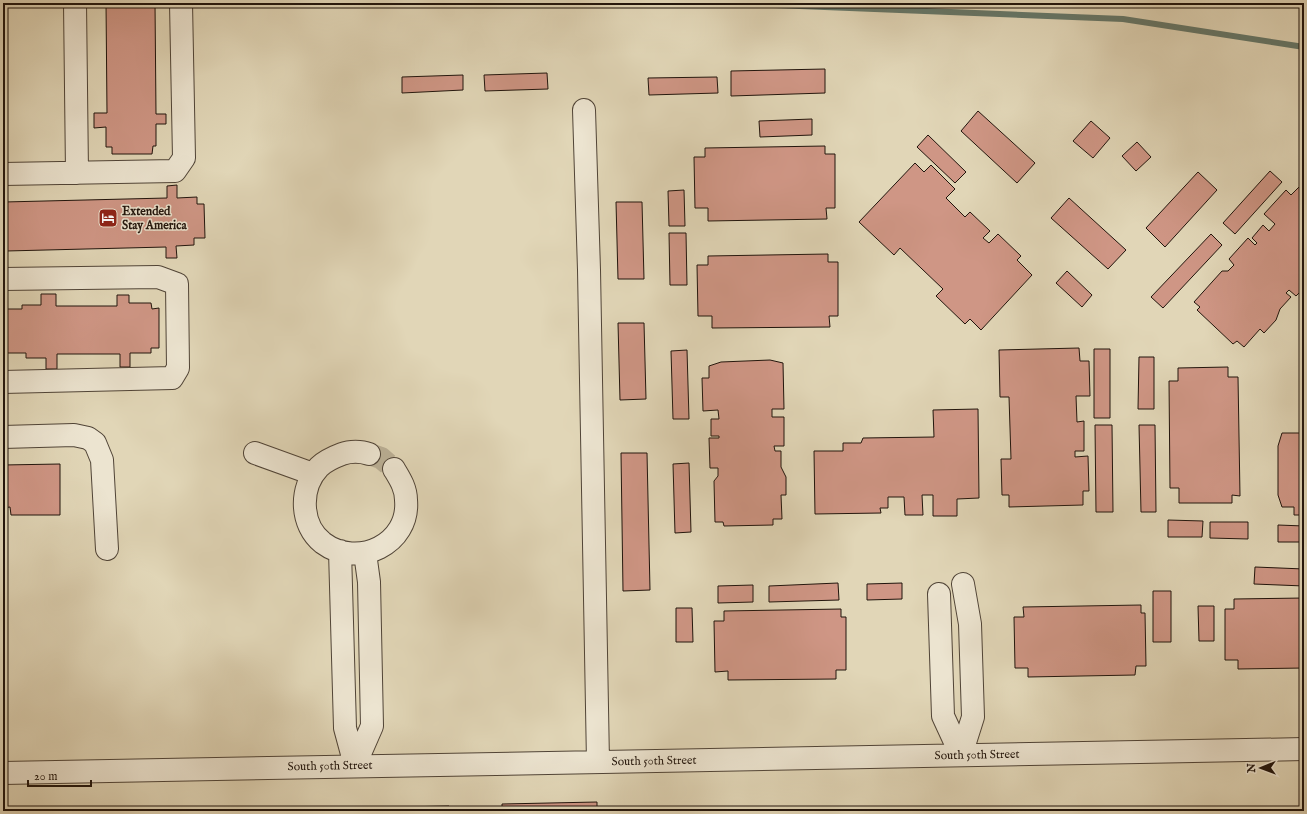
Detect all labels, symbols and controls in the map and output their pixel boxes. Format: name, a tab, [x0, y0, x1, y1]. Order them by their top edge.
place label: Extended Stay America	[122, 204, 187, 234]
hotel icon: Extended Stay America	[97, 207, 119, 229]
street label: South 50th Street	[934, 747, 1020, 763]
north arrow	[1241, 748, 1281, 788]
street label: South 50th Street	[611, 753, 697, 769]
street label: South 50th Street	[287, 758, 373, 774]
scale bar	[28, 762, 91, 788]
text: N	[1245, 763, 1259, 774]
text: 20 m	[34, 769, 57, 784]

